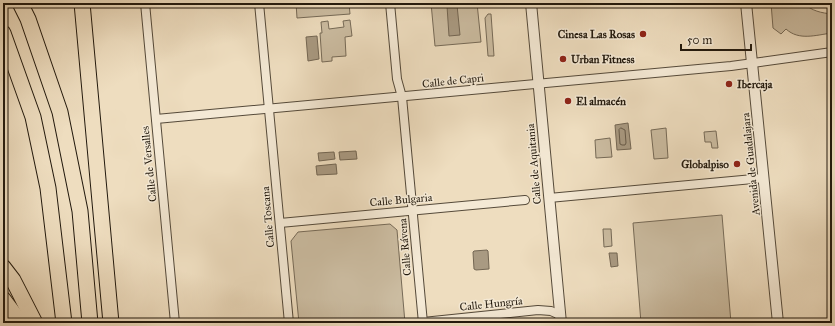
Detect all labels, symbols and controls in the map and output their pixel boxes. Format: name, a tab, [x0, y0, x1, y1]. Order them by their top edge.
scale bar	[681, 26, 751, 52]
place label: Cinesa Las Rosas	[558, 28, 635, 41]
marker: Cinesa Las Rosas	[638, 29, 648, 39]
text: 50 m	[687, 33, 712, 47]
place label: Urban Fitness	[571, 53, 634, 66]
marker: Urban Fitness	[558, 54, 568, 64]
street label: Calle de Capri	[421, 71, 485, 91]
place label: Ibercaja	[737, 78, 773, 92]
marker: Ibercaja	[724, 79, 734, 89]
place label: El almacén	[576, 95, 626, 108]
marker: El almacén	[563, 96, 573, 106]
street label: Avenida de Guadalajara	[739, 112, 763, 217]
street label: Calle de Aquitania	[524, 123, 545, 205]
street label: Calle de Versalles	[139, 125, 159, 203]
place label: Globalpiso	[681, 158, 729, 172]
marker: Globalpiso	[732, 159, 742, 169]
street label: Calle Toscana	[259, 186, 277, 248]
street label: Calle Bulgaria	[369, 191, 433, 209]
street label: Calle Rávena	[396, 217, 414, 276]
street label: Calle Hungría	[459, 294, 523, 314]

